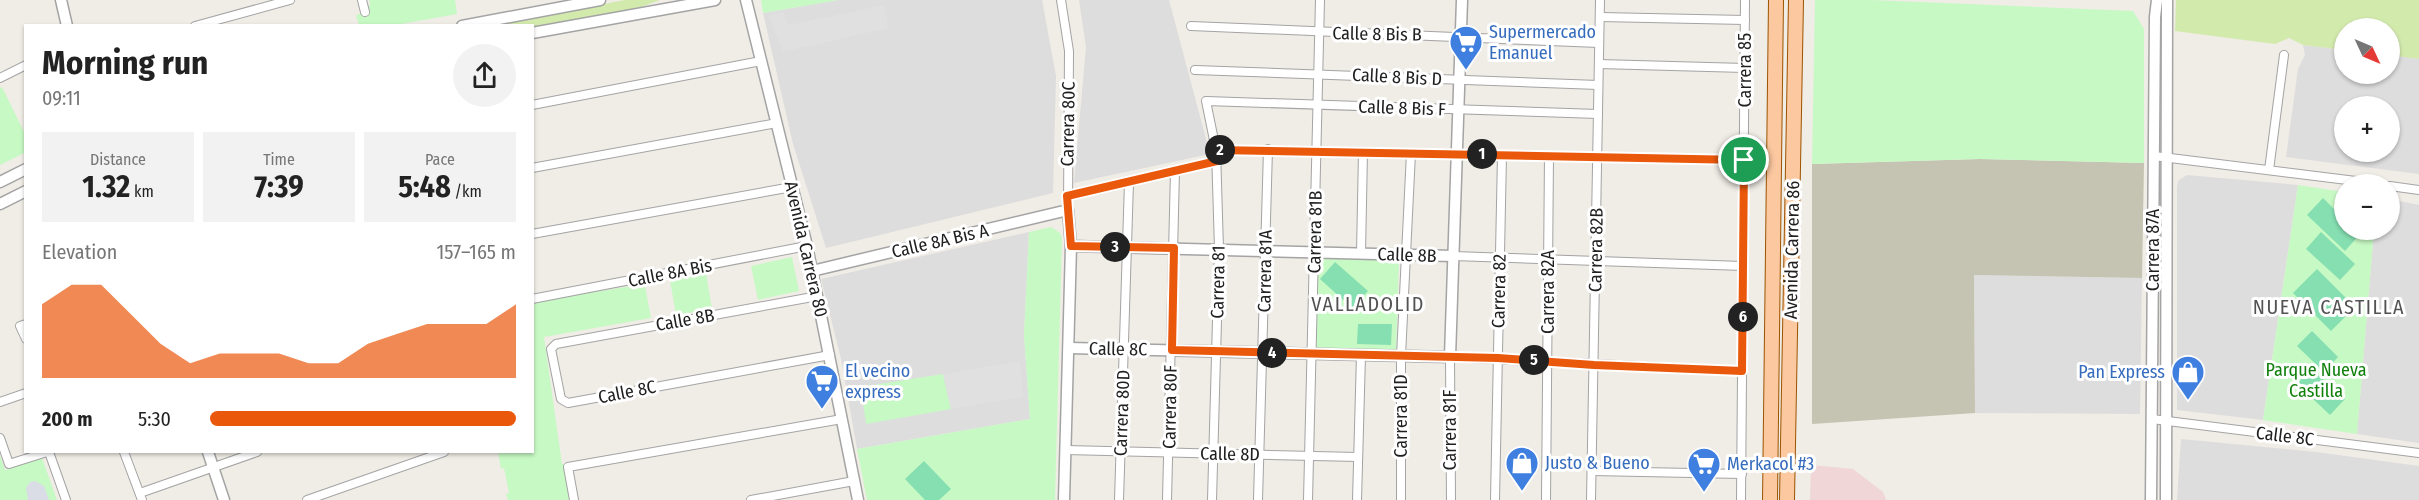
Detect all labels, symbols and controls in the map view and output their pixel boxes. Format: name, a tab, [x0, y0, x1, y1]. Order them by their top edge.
north arrow	[2334, 18, 2400, 84]
map controls	[2334, 18, 2400, 240]
place label: Supermercado Emanuel	[1489, 21, 1596, 64]
street label: Calle 8 Bis B	[1332, 22, 1422, 46]
supermarket icon: Supermercado Emanuel	[1448, 24, 1484, 71]
street label: Carrera 85	[1734, 33, 1756, 107]
text: Morning run	[42, 43, 208, 83]
button: share	[453, 44, 516, 107]
street label: Calle 8 Bis D	[1351, 64, 1443, 90]
street label: Carrera 80C	[1056, 81, 1080, 167]
text: 09:11	[42, 86, 81, 110]
street label: Calle 8 Bis F	[1358, 95, 1446, 121]
button: +	[2334, 96, 2400, 162]
pin	[1718, 134, 1769, 185]
pin: 2	[1205, 135, 1235, 165]
pin: 1	[1467, 139, 1497, 169]
text: 2	[1216, 140, 1224, 159]
icon: arrive	[1727, 143, 1760, 176]
text: 1	[1479, 144, 1485, 163]
text: Distance	[90, 150, 146, 169]
text: Time	[263, 150, 295, 169]
text: Pace	[425, 150, 455, 169]
text: 1.32	[82, 169, 130, 205]
text: 7:39	[254, 169, 304, 205]
text: 5:48	[398, 169, 451, 205]
button: −	[2334, 174, 2400, 240]
street label: Avenida Carrera 80	[780, 179, 832, 319]
street label: Avenida Carrera 86	[1780, 181, 1804, 319]
text: km	[130, 182, 154, 201]
text: /km	[451, 182, 482, 201]
street label: Carrera 81B	[1303, 190, 1327, 274]
street label: Carrera 82B	[1584, 208, 1608, 292]
street label: Carrera 87A	[2142, 208, 2164, 291]
street label: Calle 8A Bis A	[889, 219, 991, 263]
street label: Carrera 81A	[1253, 229, 1277, 312]
pin: 3	[1100, 232, 1130, 262]
text: 3	[1111, 237, 1119, 256]
text: Elevation	[42, 240, 117, 264]
text: 157–165 m	[436, 240, 516, 264]
street label: Calle 8B	[1377, 243, 1437, 267]
street label: Carrera 81	[1206, 245, 1230, 319]
street label: Carrera 82A	[1537, 250, 1559, 334]
street label: Calle 8A Bis	[626, 254, 714, 292]
street label: Carrera 82	[1487, 254, 1511, 328]
district label: VALLADOLID	[1311, 292, 1425, 316]
district label: NUEVA CASTILLA	[2253, 295, 2405, 319]
pin: 6	[1728, 302, 1758, 332]
street label: Calle 8B	[654, 304, 716, 336]
text: 6	[1739, 307, 1747, 326]
street label: Calle 8C	[1089, 337, 1147, 361]
pin: 4	[1257, 338, 1287, 368]
text: 4	[1268, 343, 1276, 362]
pin: 5	[1519, 345, 1549, 375]
text: 5	[1530, 350, 1538, 369]
shop icon: Pan Express	[2170, 354, 2206, 401]
park label: Parque Nueva Castilla	[2266, 359, 2367, 402]
place label: El vecino express	[845, 360, 910, 403]
place label: Pan Express	[2078, 361, 2165, 383]
supermarket icon: El vecino express	[804, 363, 840, 410]
street label: Carrera 80F	[1158, 365, 1182, 449]
street label: Carrera 80D	[1109, 369, 1135, 457]
street label: Carrera 81D	[1390, 374, 1412, 458]
street label: Calle 8C	[596, 376, 658, 408]
street label: Carrera 81F	[1439, 389, 1461, 470]
text: 200 m	[42, 407, 93, 431]
text: 5:30	[138, 407, 171, 431]
street label: Calle 8C	[2255, 422, 2315, 450]
street label: Calle 8D	[1200, 442, 1260, 466]
shop icon: Justo & Bueno	[1504, 445, 1540, 492]
supermarket icon: Merkacol #3	[1686, 446, 1722, 493]
place label: Justo & Bueno	[1545, 452, 1650, 474]
place label: Merkacol #3	[1727, 453, 1814, 475]

